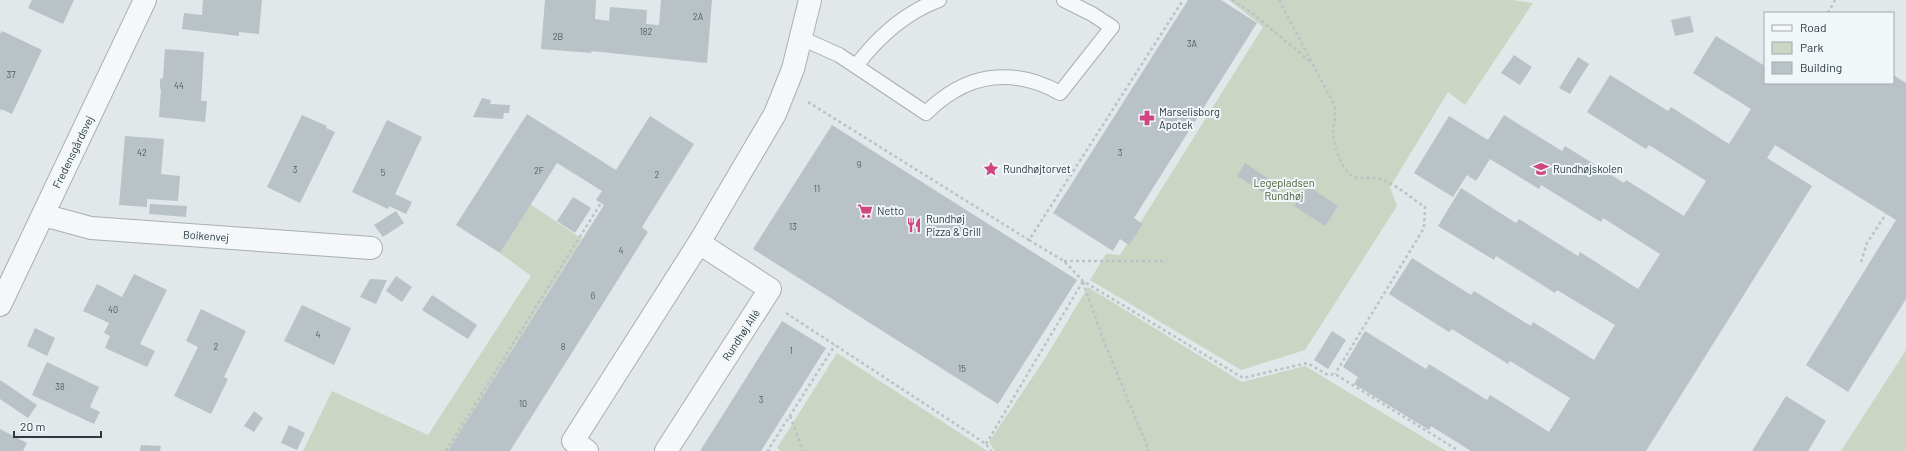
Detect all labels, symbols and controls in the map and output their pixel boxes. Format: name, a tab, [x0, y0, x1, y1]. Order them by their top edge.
house number: 2A	[693, 11, 704, 22]
legend	[1764, 12, 1894, 84]
text: Road	[1800, 20, 1827, 34]
house number: 182	[640, 26, 653, 37]
house number: 2B	[553, 31, 563, 42]
house number: 3A	[1187, 38, 1198, 49]
text: Park	[1800, 40, 1824, 54]
text: Building	[1800, 60, 1842, 74]
house number: 37	[7, 69, 16, 80]
house number: 44	[174, 80, 184, 91]
place label: Marselisborg Apotek	[1159, 105, 1220, 131]
pharmacy icon: Marselisborg Apotek	[1138, 109, 1156, 127]
street label: Fredensgårdsvej	[49, 113, 96, 190]
house number: 42	[137, 147, 147, 158]
house number: 3	[1118, 147, 1123, 158]
house number: 9	[857, 159, 862, 170]
place icon: Rundhøjtorvet	[982, 160, 1000, 178]
school or university icon: Rundhøjskolen	[1532, 160, 1550, 178]
place label: Rundhøjtorvet	[1003, 162, 1071, 175]
place label: Rundhøjskolen	[1553, 162, 1623, 175]
house number: 3	[293, 164, 298, 175]
house number: 2F	[534, 165, 544, 176]
house number: 5	[381, 167, 386, 178]
house number: 2	[655, 169, 660, 180]
park label: Legepladsen Rundhøj	[1253, 176, 1315, 202]
house number: 11	[814, 183, 820, 194]
supermarket icon: Netto	[856, 202, 874, 220]
place label: Netto	[877, 204, 904, 217]
place label: Rundhøj Pizza & Grill	[926, 212, 981, 238]
restaurant icon: Rundhøj Pizza & Grill	[905, 216, 923, 234]
house number: 13	[789, 221, 797, 232]
street label: Boikenvej	[182, 227, 230, 244]
house number: 4	[619, 245, 624, 256]
house number: 6	[591, 290, 596, 301]
house number: 40	[108, 304, 118, 315]
street label: Rundhøj Allé	[719, 306, 762, 363]
house number: 4	[316, 329, 321, 340]
house number: 2	[214, 341, 219, 352]
house number: 8	[561, 341, 566, 352]
house number: 1	[789, 345, 793, 356]
house number: 15	[958, 363, 966, 374]
house number: 38	[55, 381, 65, 392]
house number: 3	[759, 394, 764, 405]
house number: 10	[519, 398, 527, 409]
scale bar	[14, 413, 101, 439]
text: 20 m	[20, 419, 46, 433]

